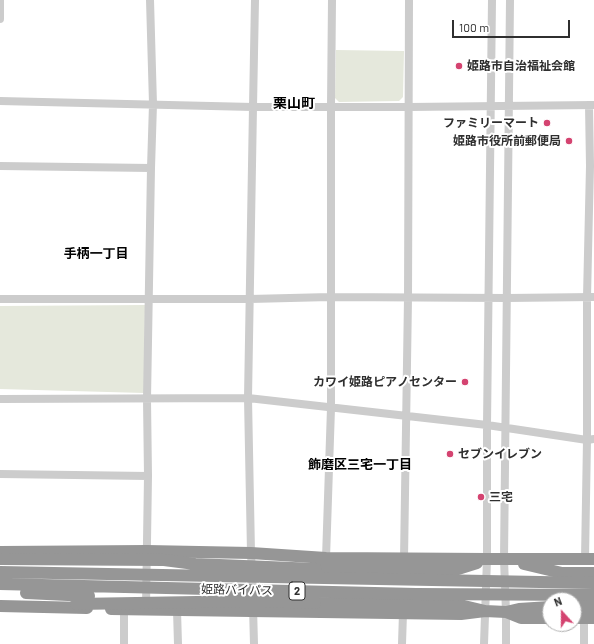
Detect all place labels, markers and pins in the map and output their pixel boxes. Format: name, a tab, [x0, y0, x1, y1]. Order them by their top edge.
place label: 姫路市自治福祉会館	[467, 59, 575, 73]
marker: 姫路市自治福祉会館	[454, 61, 464, 71]
place label: ファミリーマート	[443, 116, 539, 130]
marker: ファミリーマート	[542, 118, 552, 128]
place label: 姫路市役所前郵便局	[453, 134, 561, 148]
marker: 姫路市役所前郵便局	[564, 136, 574, 146]
place label: カワイ姫路ピアノセンター	[313, 375, 457, 389]
marker: カワイ姫路ピアノセンター	[460, 377, 470, 387]
place label: セブンイレブン	[458, 447, 542, 461]
marker: セブンイレブン	[445, 449, 455, 459]
place label: 三宅	[489, 490, 513, 504]
marker: 三宅	[476, 492, 486, 502]

